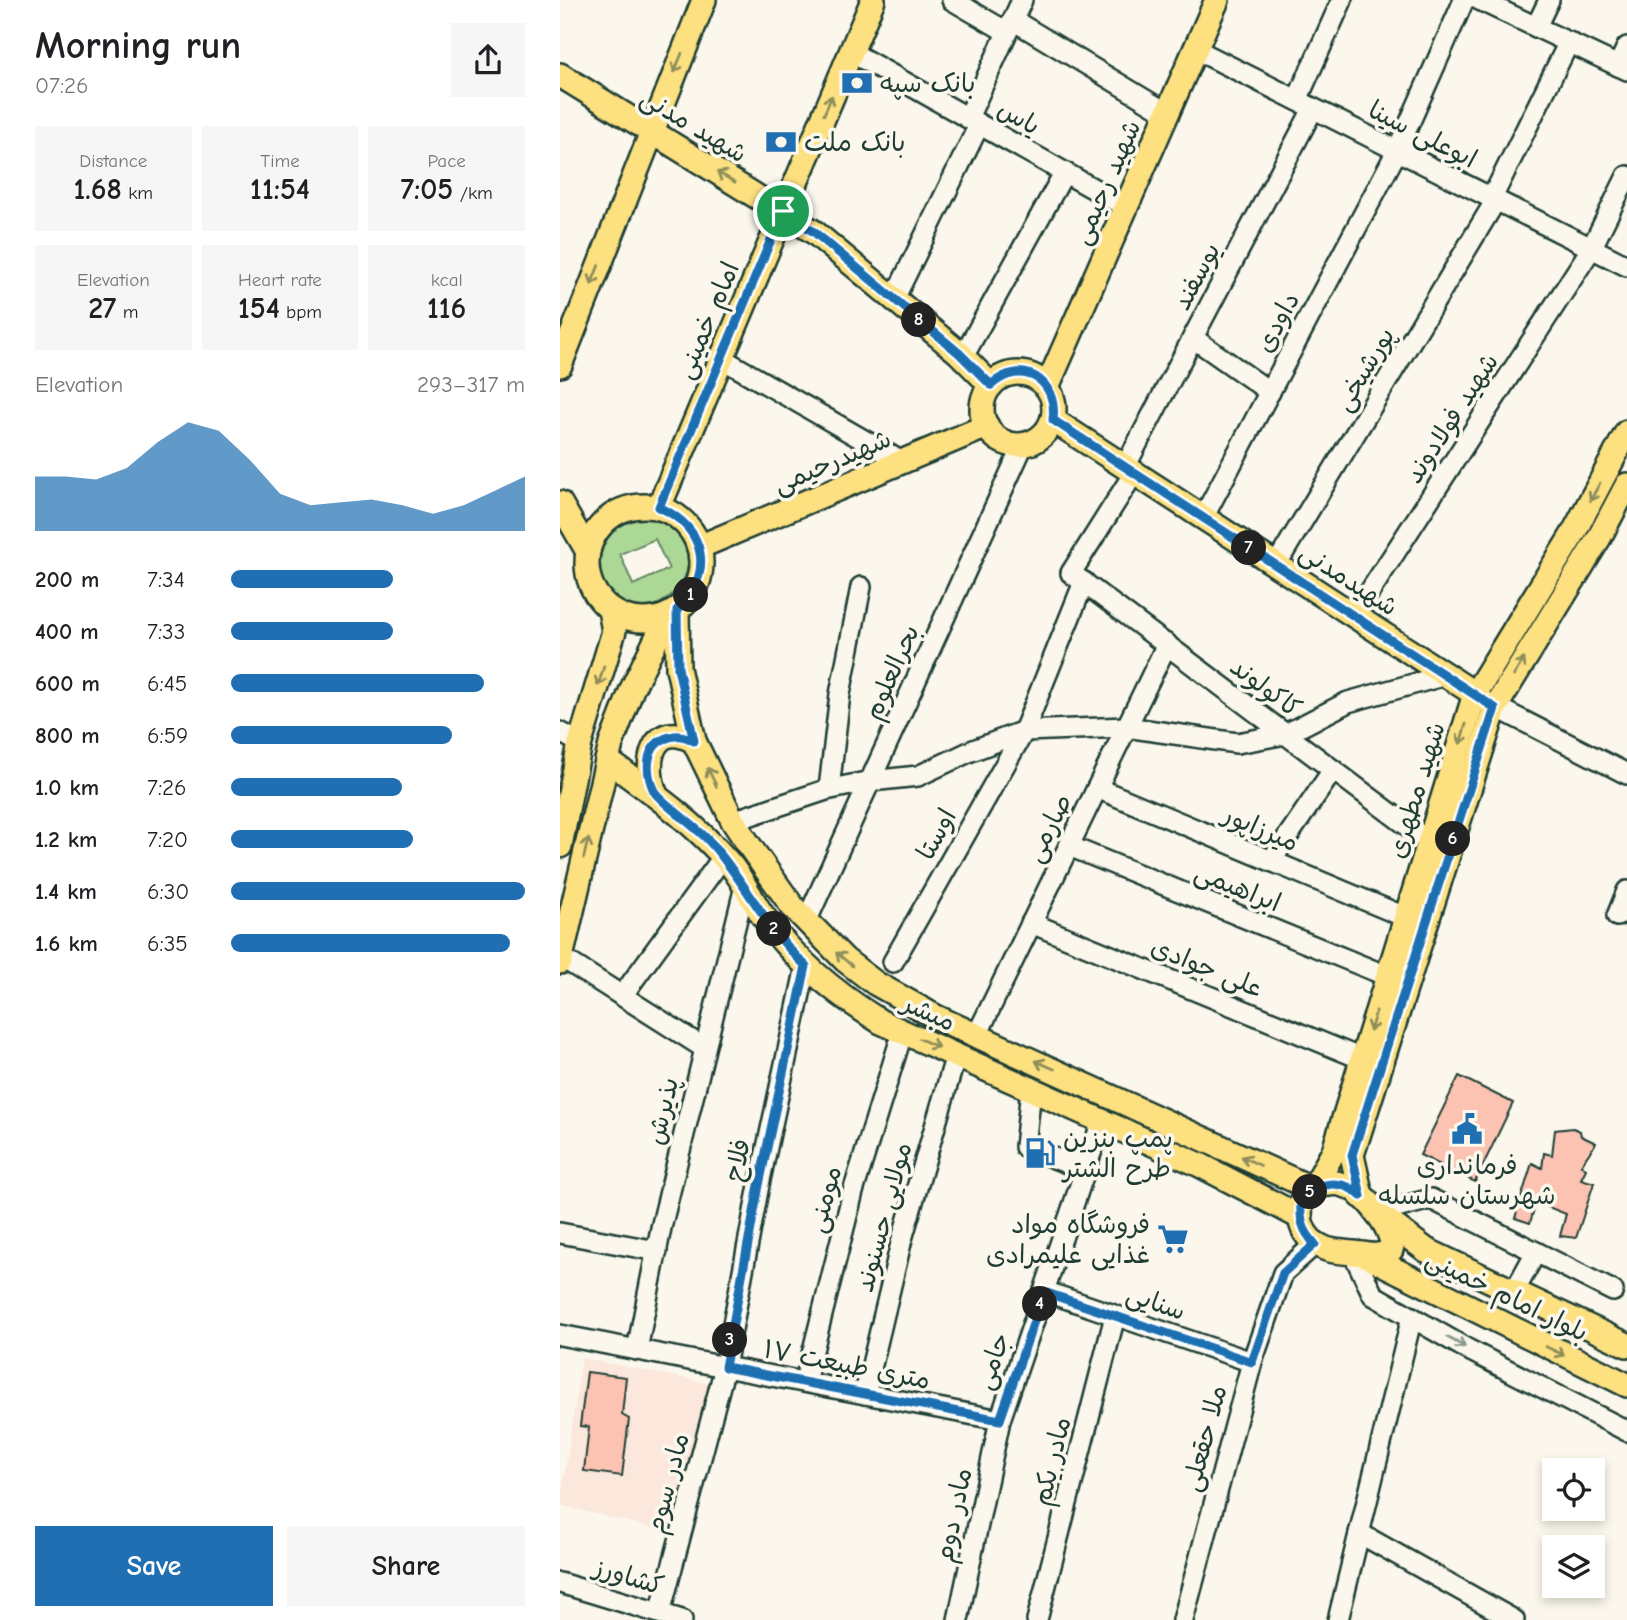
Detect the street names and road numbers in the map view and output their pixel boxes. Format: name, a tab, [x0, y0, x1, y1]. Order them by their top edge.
street label: شهید مدنی	[634, 82, 752, 170]
street label: یاس	[992, 94, 1045, 142]
street label: ابوعلی سینا	[1363, 95, 1482, 176]
street label: شهید رحیمی	[1066, 116, 1149, 250]
street label: یوسفند	[1167, 238, 1227, 315]
street label: امام خمینی	[670, 257, 750, 385]
street label: داودی	[1250, 287, 1306, 358]
street label: پورشیخی	[1328, 322, 1402, 417]
street label: شهید فولادوند	[1399, 348, 1506, 490]
street label: شهیدرحیمی	[769, 424, 896, 501]
street label: شهیدمدنی	[1293, 537, 1403, 623]
street label: بحرالعلوم	[858, 620, 930, 726]
street label: کاکولوند	[1224, 652, 1307, 725]
street label: شهید مطهری	[1382, 718, 1452, 862]
street label: صارمی	[1019, 789, 1079, 868]
street label: میرزاپور	[1216, 799, 1303, 859]
street label: اوستا	[911, 804, 963, 865]
street label: ابراهیمی	[1190, 857, 1285, 920]
street label: علی جوادی	[1146, 932, 1267, 1005]
street label: مبشر	[895, 987, 960, 1038]
street label: پذیرش	[641, 1075, 686, 1148]
street label: فلاح	[719, 1136, 759, 1185]
street label: مولایی حسنوند	[850, 1139, 919, 1296]
street label: مومنی	[802, 1163, 849, 1236]
street label: بلوار امام خمینی	[1419, 1244, 1593, 1352]
street label: سنایی	[1122, 1279, 1189, 1328]
street label: جامی	[969, 1329, 1018, 1394]
street label: ۱۷ متری طبیعت	[761, 1334, 933, 1396]
street label: ملا حقعلی	[1176, 1382, 1235, 1495]
street label: مادر یکم	[1026, 1414, 1081, 1510]
street label: مادر سوم	[640, 1430, 700, 1538]
street label: مادر دوم	[929, 1465, 983, 1566]
street label: کشاورز	[588, 1552, 667, 1602]

